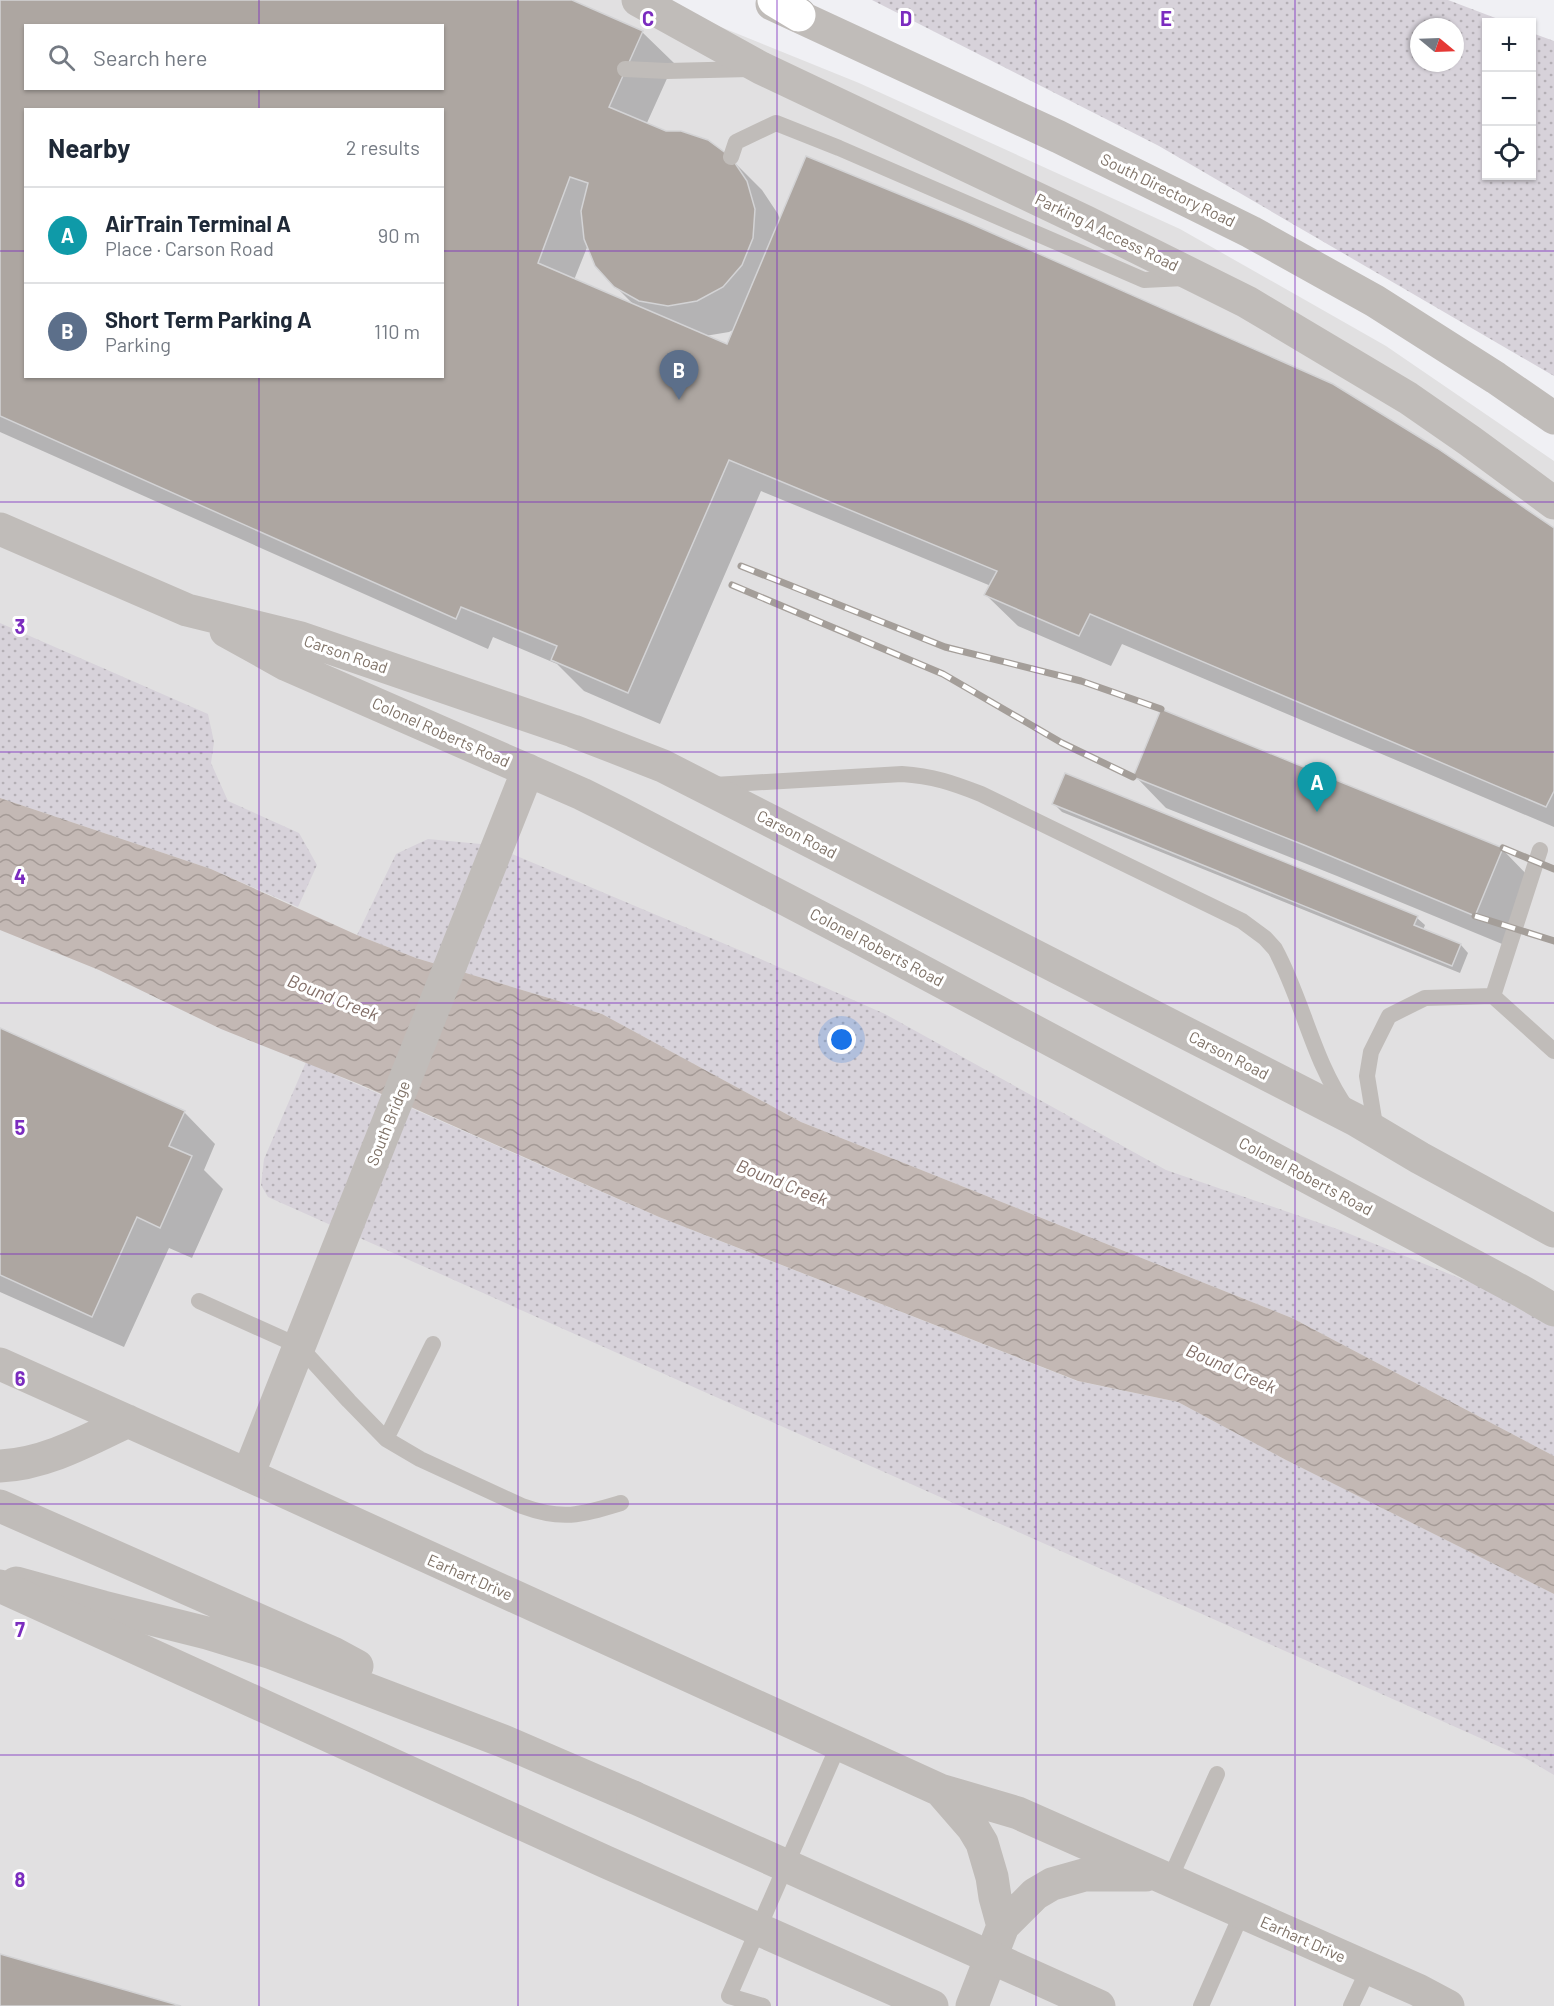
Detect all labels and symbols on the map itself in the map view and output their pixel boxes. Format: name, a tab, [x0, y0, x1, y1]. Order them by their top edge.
text: C	[642, 6, 654, 30]
text: D	[900, 6, 912, 30]
text: E	[1160, 6, 1172, 30]
north arrow	[1410, 18, 1464, 72]
street label: South Directory Road	[1098, 149, 1239, 230]
street label: Parking A Access Road	[1033, 189, 1182, 274]
pin: B	[660, 350, 698, 400]
text: 3	[15, 614, 25, 638]
street label: Carson Road	[302, 630, 390, 677]
street label: Colonel Roberts Road	[370, 693, 513, 770]
pin: A	[1298, 762, 1336, 812]
street label: Carson Road	[754, 805, 840, 862]
text: 4	[14, 864, 26, 888]
street label: Colonel Roberts Road	[807, 903, 947, 990]
water label: Bound Creek	[285, 969, 382, 1025]
your location	[827, 1025, 856, 1054]
street label: Carson Road	[1186, 1026, 1272, 1083]
street label: South Bridge	[362, 1078, 413, 1168]
text: 5	[15, 1115, 26, 1139]
street label: Colonel Roberts Road	[1236, 1132, 1376, 1219]
water label: Bound Creek	[734, 1154, 831, 1210]
water label: Bound Creek	[1183, 1338, 1280, 1398]
text: 6	[15, 1366, 26, 1390]
street label: Earhart Drive	[425, 1549, 516, 1604]
text: 7	[15, 1617, 25, 1641]
text: 8	[15, 1867, 26, 1891]
street label: Earhart Drive	[1258, 1911, 1349, 1966]

